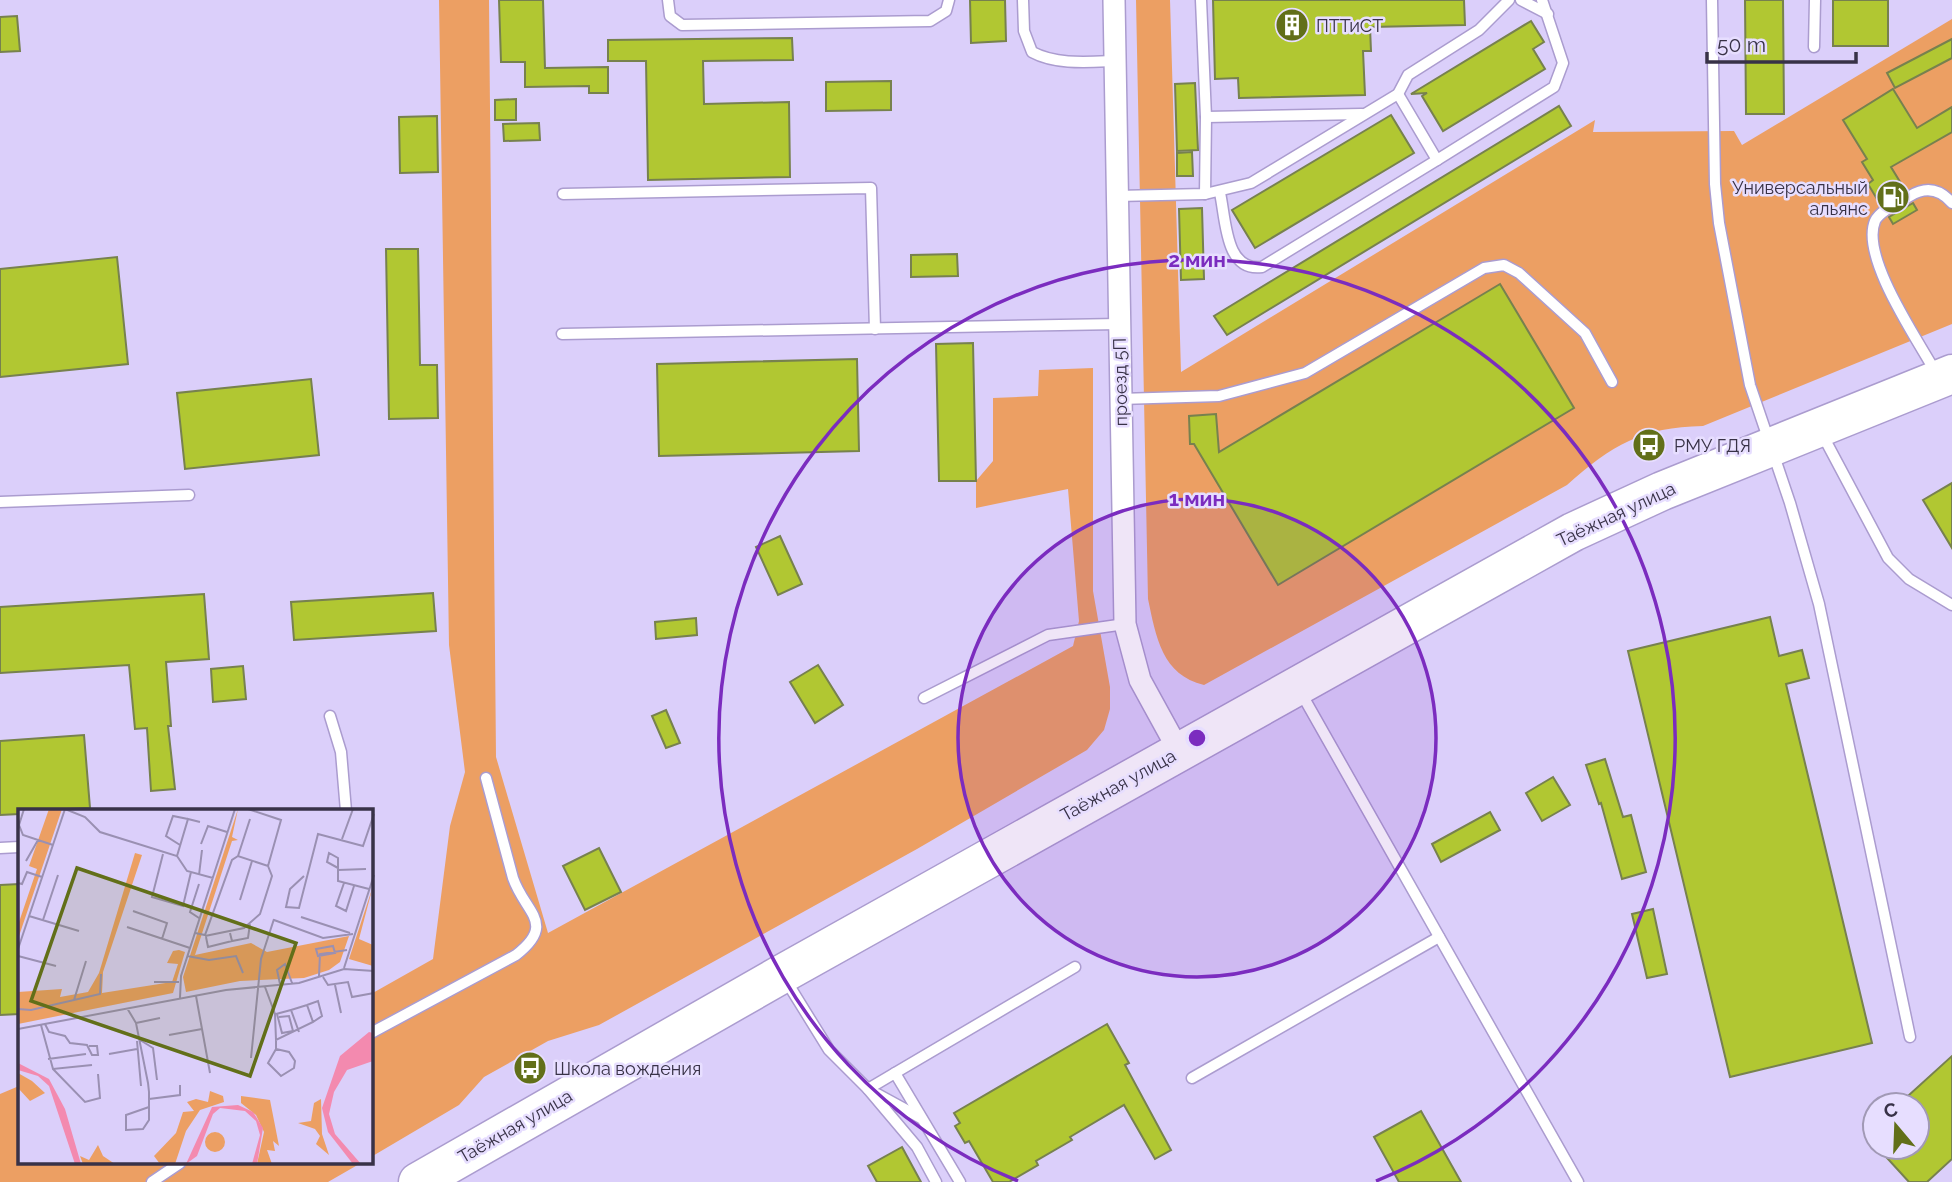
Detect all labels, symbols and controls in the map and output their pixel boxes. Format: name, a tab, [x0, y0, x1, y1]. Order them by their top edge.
building icon: ПТТиСТ	[1273, 6, 1311, 44]
place label: ПТТиСТ	[1316, 15, 1383, 36]
scale bar	[1707, 21, 1856, 65]
text: 50 m	[1717, 32, 1766, 57]
place label: Универсальный альянс	[1732, 177, 1868, 219]
fuel station icon: Универсальный альянс	[1874, 178, 1912, 216]
text: 2 мин	[1168, 247, 1226, 272]
street label: проезд 5П	[1109, 338, 1131, 426]
bus stop icon: РМУ ГДЯ	[1630, 426, 1668, 464]
place label: РМУ ГДЯ	[1674, 435, 1751, 456]
street label: Таёжная улица	[1553, 477, 1679, 551]
text: 1 мин	[1169, 486, 1225, 511]
centre of rings	[1185, 726, 1209, 750]
street label: Таёжная улица	[1057, 745, 1179, 825]
inset map	[18, 809, 373, 1164]
bus stop icon: Школа вождения	[511, 1049, 549, 1087]
place label: Школа вождения	[554, 1058, 701, 1079]
street label: Таёжная улица	[454, 1085, 576, 1167]
north arrow	[1861, 1091, 1931, 1161]
text: С	[1881, 1097, 1900, 1122]

